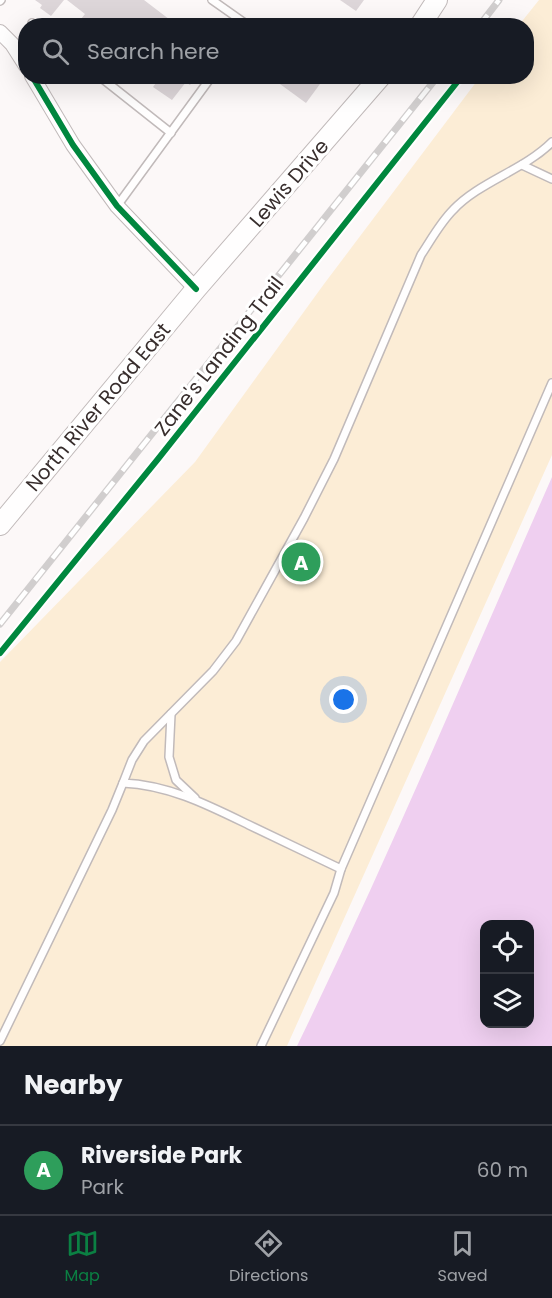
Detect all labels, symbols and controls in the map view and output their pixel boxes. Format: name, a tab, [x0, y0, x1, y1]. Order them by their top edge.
search box	[18, 18, 534, 84]
icon: search	[39, 35, 72, 68]
text: Search here	[87, 36, 220, 67]
street label: Lewis Drive	[243, 133, 335, 233]
street label: Zane's Landing Trail	[148, 270, 290, 442]
street label: North River Road East	[19, 317, 177, 497]
pin: A	[282, 540, 320, 584]
your location	[329, 685, 358, 714]
map controls	[480, 920, 534, 1028]
button: locate	[480, 920, 534, 974]
button: layers	[480, 974, 534, 1028]
text: Nearby	[24, 1067, 122, 1103]
text: Riverside Park	[81, 1140, 242, 1171]
text: A	[36, 1156, 51, 1184]
text: 60 m	[477, 1156, 528, 1184]
text: Park	[81, 1173, 124, 1201]
tab: Map	[65, 1227, 100, 1288]
tab: Directions	[229, 1227, 308, 1288]
tab: Saved	[438, 1227, 487, 1288]

